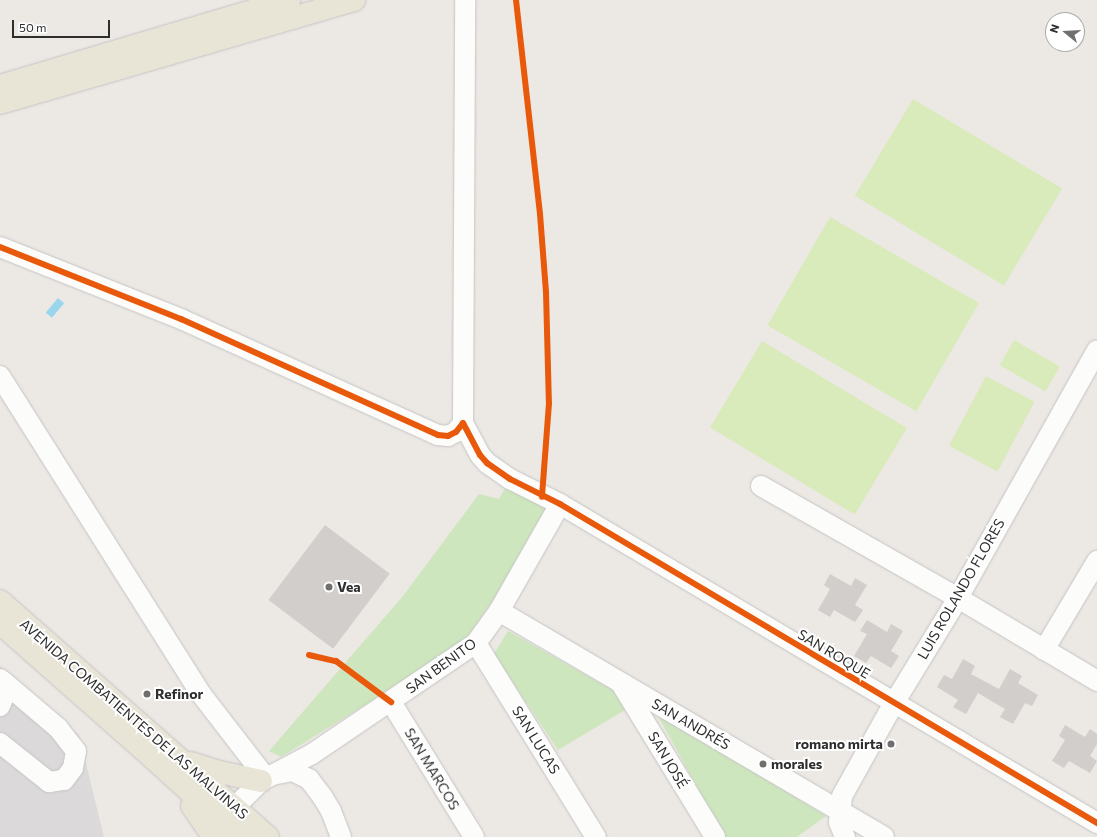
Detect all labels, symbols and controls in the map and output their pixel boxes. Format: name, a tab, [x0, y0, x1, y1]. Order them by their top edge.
scale bar	[14, 12, 112, 38]
north arrow	[1045, 12, 1085, 52]
text: 50 m	[19, 20, 47, 34]
text: N	[1047, 23, 1062, 34]
street label: LUIS ROLANDO FLORES	[914, 516, 1008, 662]
place label: Vea	[337, 579, 361, 595]
marker: Vea	[324, 582, 334, 592]
street label: AVENIDA COMBATIENTES DE LAS MALVINAS	[17, 615, 251, 823]
street label: SAN ROQUE	[795, 626, 873, 682]
street label: SAN BENITO	[403, 635, 479, 697]
place label: Refinor	[155, 686, 203, 702]
marker: Refinor	[142, 689, 152, 699]
street label: SAN ANDRÉS	[649, 695, 733, 753]
street label: SAN LUCAS	[509, 703, 563, 777]
street label: SAN MARCOS	[401, 725, 463, 813]
street label: SAN JOSÉ	[645, 729, 691, 791]
place label: romano mirta	[795, 736, 883, 752]
marker: romano mirta	[886, 739, 896, 749]
place label: morales	[771, 756, 822, 772]
marker: morales	[758, 759, 768, 769]

